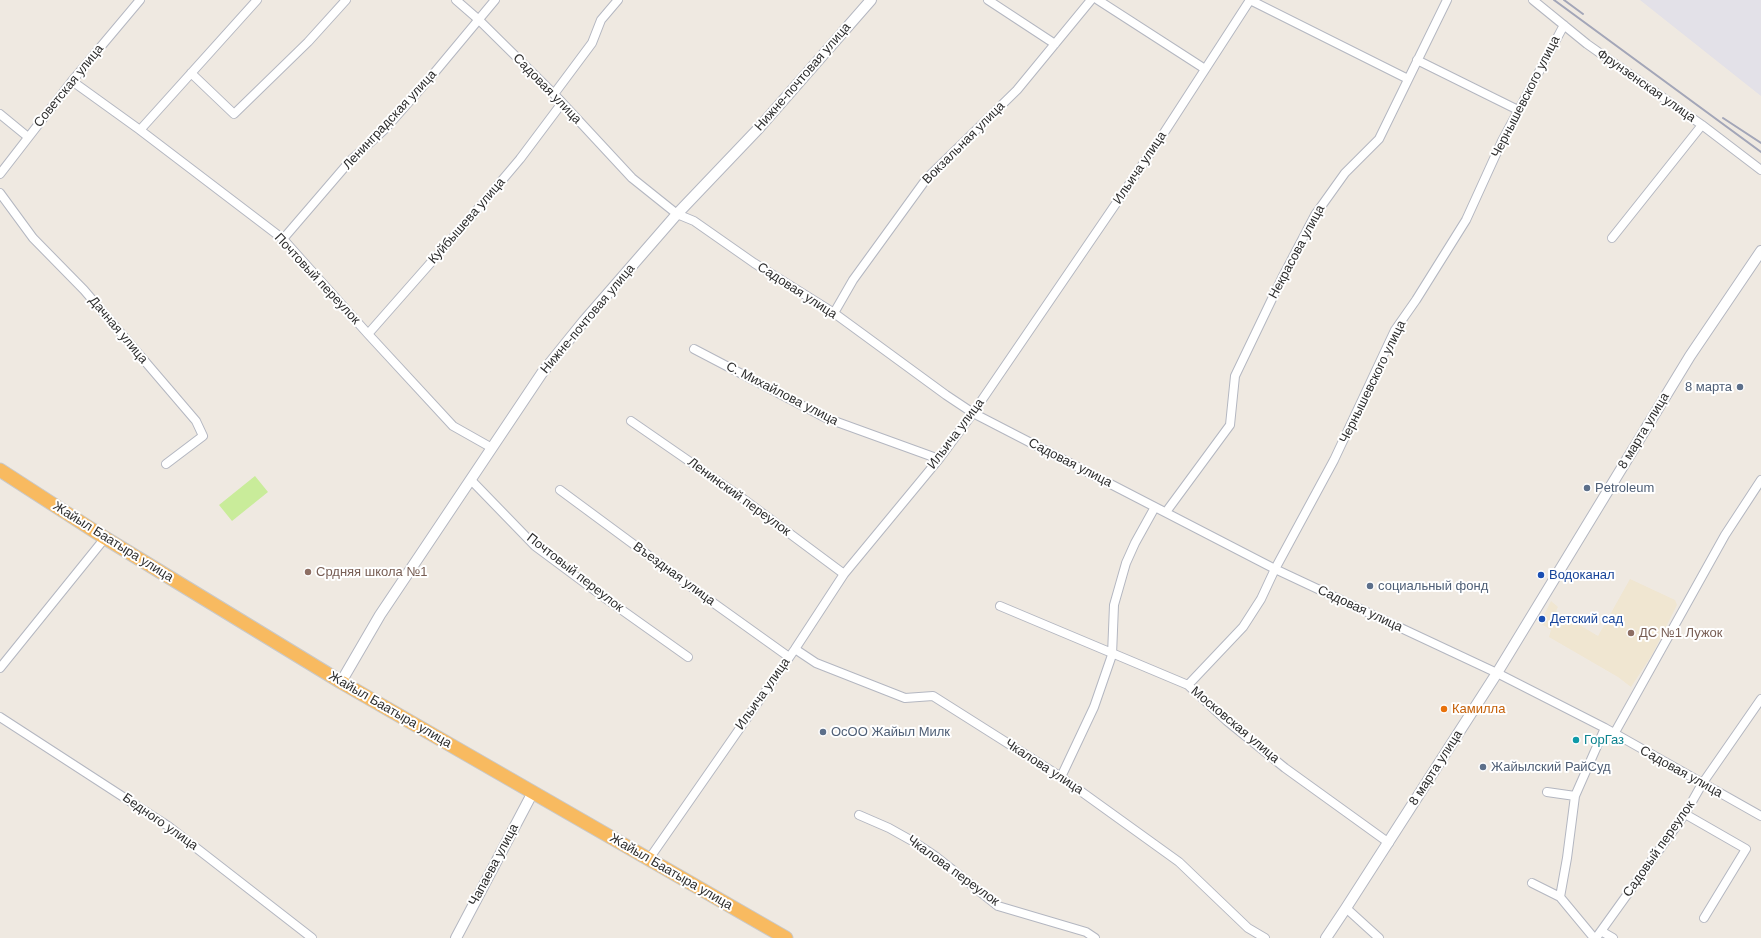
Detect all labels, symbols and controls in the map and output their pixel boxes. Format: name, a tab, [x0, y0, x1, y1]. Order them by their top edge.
street label: Нижне-почтовая улица	[752, 20, 854, 134]
street label: Чернышевского улица	[1488, 33, 1564, 161]
street label: Советская улица	[31, 41, 107, 131]
street label: Фрунзенская улица	[1594, 46, 1698, 126]
street label: Садовая улица	[509, 51, 585, 127]
street label: Ленинградская улица	[340, 67, 440, 173]
street label: Вокзальная улица	[920, 99, 1008, 187]
street label: Ильича улица	[1110, 129, 1170, 207]
street label: Куйбышева улица	[425, 175, 509, 267]
street label: Некрасова улица	[1266, 202, 1328, 302]
street label: Почтовый переулок	[271, 230, 363, 328]
street label: Садовая улица	[754, 259, 840, 323]
street label: Нижне-почтовая улица	[538, 261, 638, 377]
street label: Дачная улица	[85, 293, 151, 367]
street label: Чернышевского улица	[1336, 318, 1410, 446]
street label: С. Михайлова улица	[723, 359, 841, 429]
place label: 8 марта	[1685, 379, 1732, 395]
marker: 8 марта	[1735, 382, 1745, 392]
street label: 8 марта улица	[1615, 390, 1673, 472]
street label: Ильича улица	[924, 396, 988, 472]
street label: Садовая улица	[1025, 435, 1115, 491]
street label: Ленинский переулок	[685, 454, 793, 540]
place label: Petroleum	[1595, 480, 1654, 496]
marker: Petroleum	[1582, 483, 1592, 493]
street label: Жайыл Баатыра улица	[50, 499, 176, 585]
street label: Почтовый переулок	[523, 530, 627, 616]
street label: Въездная улица	[630, 539, 718, 609]
place label: Срдняя школа №1	[316, 564, 428, 580]
marker: Срдняя школа №1	[303, 567, 313, 577]
place label: Водоканал	[1549, 567, 1615, 583]
marker: Водоканал	[1536, 570, 1546, 580]
place label: социальный фонд	[1378, 578, 1488, 594]
marker: социальный фонд	[1365, 581, 1375, 591]
street label: Садовая улица	[1315, 582, 1405, 636]
place label: Детский сад	[1550, 611, 1623, 627]
marker: Детский сад	[1537, 614, 1547, 624]
place label: ДС №1 Лужок	[1639, 625, 1723, 641]
marker: ДС №1 Лужок	[1626, 628, 1636, 638]
street label: Ильича улица	[732, 655, 794, 733]
street label: Жайыл Баатыра улица	[326, 668, 454, 752]
street label: Московская улица	[1188, 683, 1282, 767]
place label: Камилла	[1452, 701, 1505, 717]
marker: Камилла	[1439, 704, 1449, 714]
place label: ОсОО Жайыл Милк	[831, 724, 950, 740]
marker: ОсОО Жайыл Милк	[818, 727, 828, 737]
street label: 8 марта улица	[1406, 728, 1466, 808]
place label: ГорГаз	[1584, 732, 1624, 748]
marker: ГорГаз	[1571, 735, 1581, 745]
street label: Чкалова улица	[1002, 736, 1086, 798]
street label: Садовая улица	[1637, 743, 1725, 801]
place label: Жайылский РайСуд	[1491, 759, 1611, 775]
marker: Жайылский РайСуд	[1478, 762, 1488, 772]
street label: Бедного улица	[119, 790, 201, 854]
street label: Садовый переулок	[1620, 798, 1698, 900]
street label: Чапаева улица	[466, 821, 522, 909]
street label: Жайыл Баатыра улица	[607, 830, 735, 914]
street label: Чкалова переулок	[904, 832, 1002, 910]

